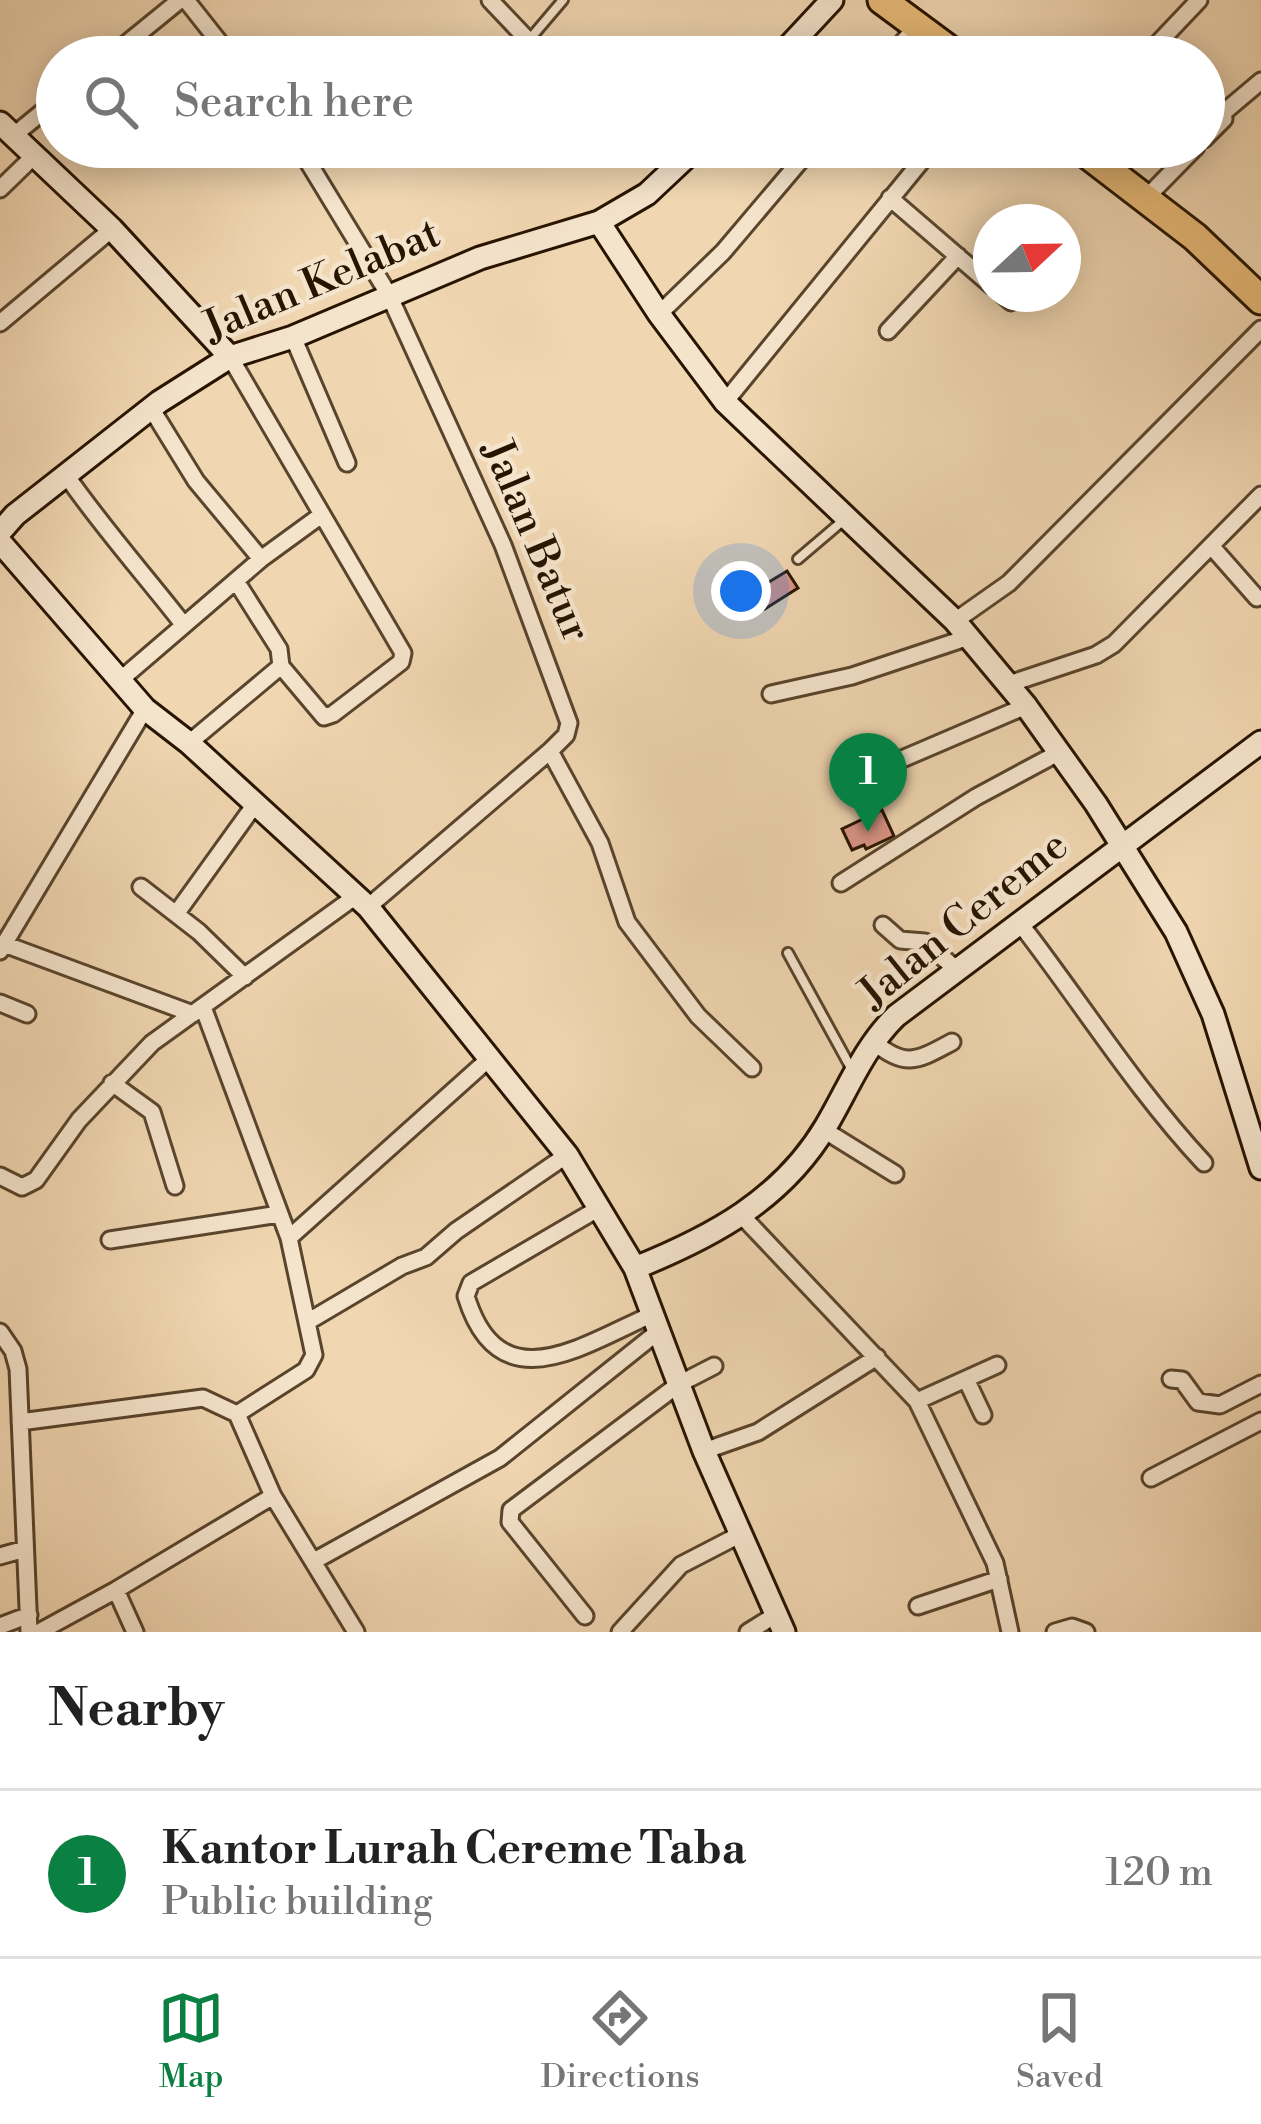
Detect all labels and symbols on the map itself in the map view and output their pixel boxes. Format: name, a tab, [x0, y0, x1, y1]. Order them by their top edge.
north arrow	[973, 204, 1081, 312]
street label: Jalan Kelabat	[194, 207, 448, 355]
street label: Jalan Batur	[469, 430, 602, 650]
your location	[711, 561, 771, 621]
pin: 1	[829, 733, 907, 832]
street label: Jalan Cereme	[847, 820, 1079, 1022]

